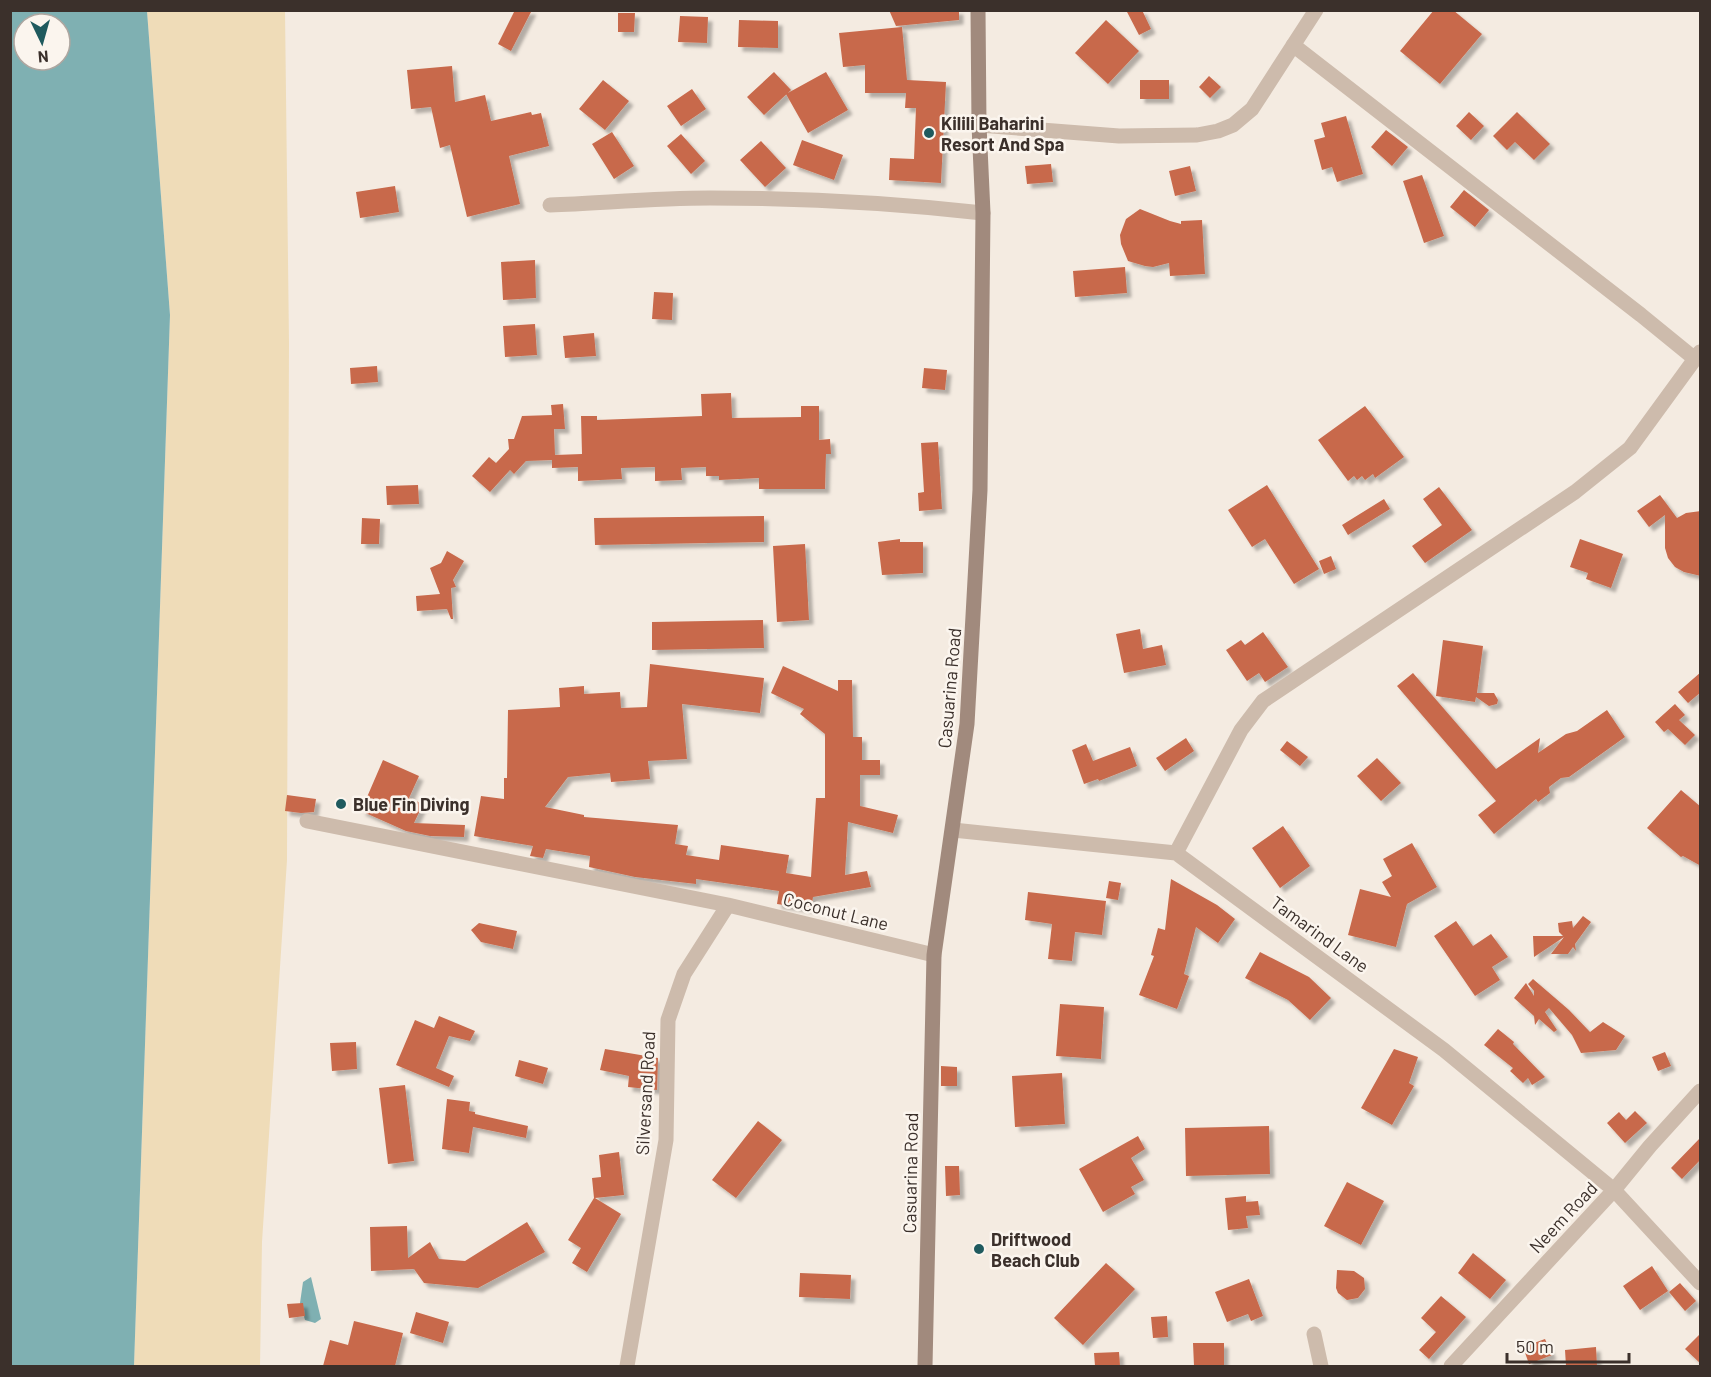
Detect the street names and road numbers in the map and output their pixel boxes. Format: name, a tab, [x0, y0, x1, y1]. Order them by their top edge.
street label: Casuarina Road	[933, 627, 965, 749]
street label: Coconut Lane	[781, 887, 891, 935]
street label: Tamarind Lane	[1267, 891, 1373, 977]
street label: Silversand Road	[631, 1030, 659, 1156]
street label: Casuarina Road	[898, 1112, 922, 1234]
street label: Neem Road	[1524, 1177, 1602, 1257]

